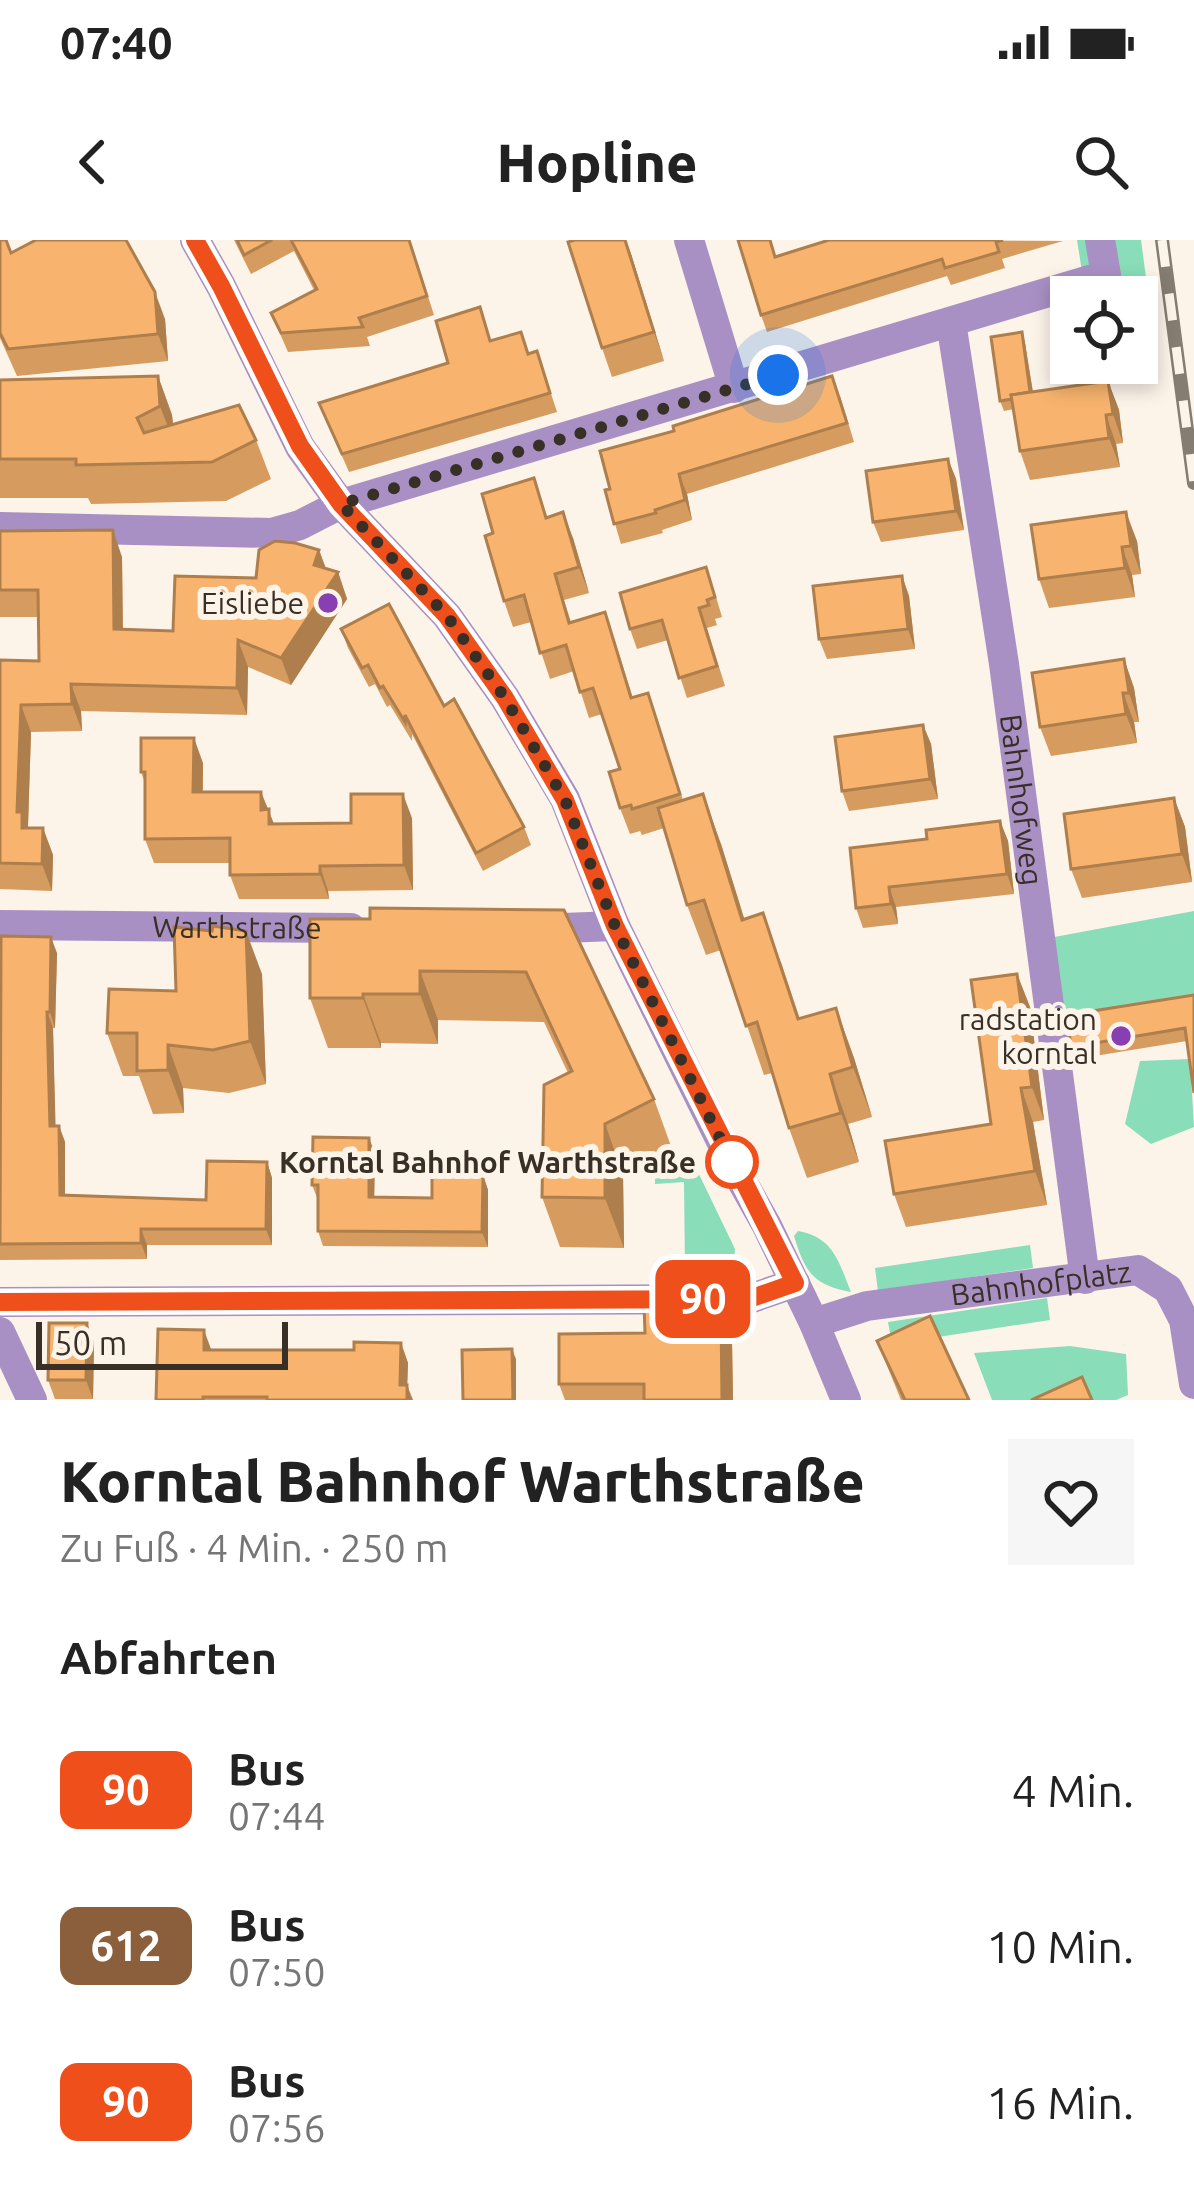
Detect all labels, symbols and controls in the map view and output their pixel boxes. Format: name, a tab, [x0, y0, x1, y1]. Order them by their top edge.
text: 07:40	[60, 17, 173, 68]
icon: back	[60, 129, 126, 195]
icon: search	[1068, 129, 1134, 195]
text: Hopline	[496, 132, 698, 192]
map controls	[1050, 276, 1158, 384]
button: locate	[1050, 276, 1158, 384]
your location	[748, 345, 808, 405]
place label: Eisliebe	[201, 586, 304, 620]
marker: Eisliebe	[315, 590, 341, 616]
street label: Bahnhofweg	[994, 712, 1050, 887]
street label: Warthstraße	[152, 909, 322, 945]
place label: radstation korntal	[959, 1002, 1097, 1070]
marker: radstation korntal	[1108, 1023, 1134, 1049]
marker: Korntal Bahnhof Warthstraße	[707, 1137, 757, 1187]
place label: Korntal Bahnhof Warthstraße	[279, 1145, 696, 1179]
street label: Bahnhofplatz	[949, 1254, 1133, 1312]
line badge: 90	[649, 1260, 757, 1338]
text: 90	[679, 1275, 727, 1322]
scale bar	[36, 1316, 288, 1369]
text: 50 m	[54, 1324, 127, 1361]
button: heart	[1008, 1439, 1134, 1565]
text: Korntal Bahnhof Warthstraße	[60, 1449, 865, 1513]
text: Zu Fuß · 4 Min. · 250 m	[60, 1526, 448, 1569]
text: Abfahrten	[60, 1632, 277, 1683]
text: Bus	[228, 1743, 305, 1794]
text: 4 Min.	[1012, 1765, 1134, 1816]
text: 90	[102, 1766, 150, 1813]
text: 07:44	[228, 1794, 326, 1837]
text: Bus	[228, 1899, 305, 1950]
text: 10 Min.	[986, 1921, 1134, 1972]
text: 612	[90, 1922, 162, 1969]
text: 07:50	[228, 1950, 326, 1993]
text: Bus	[228, 2055, 305, 2106]
text: 16 Min.	[986, 2077, 1134, 2128]
text: 90	[102, 2078, 150, 2125]
text: 07:56	[228, 2106, 326, 2149]

